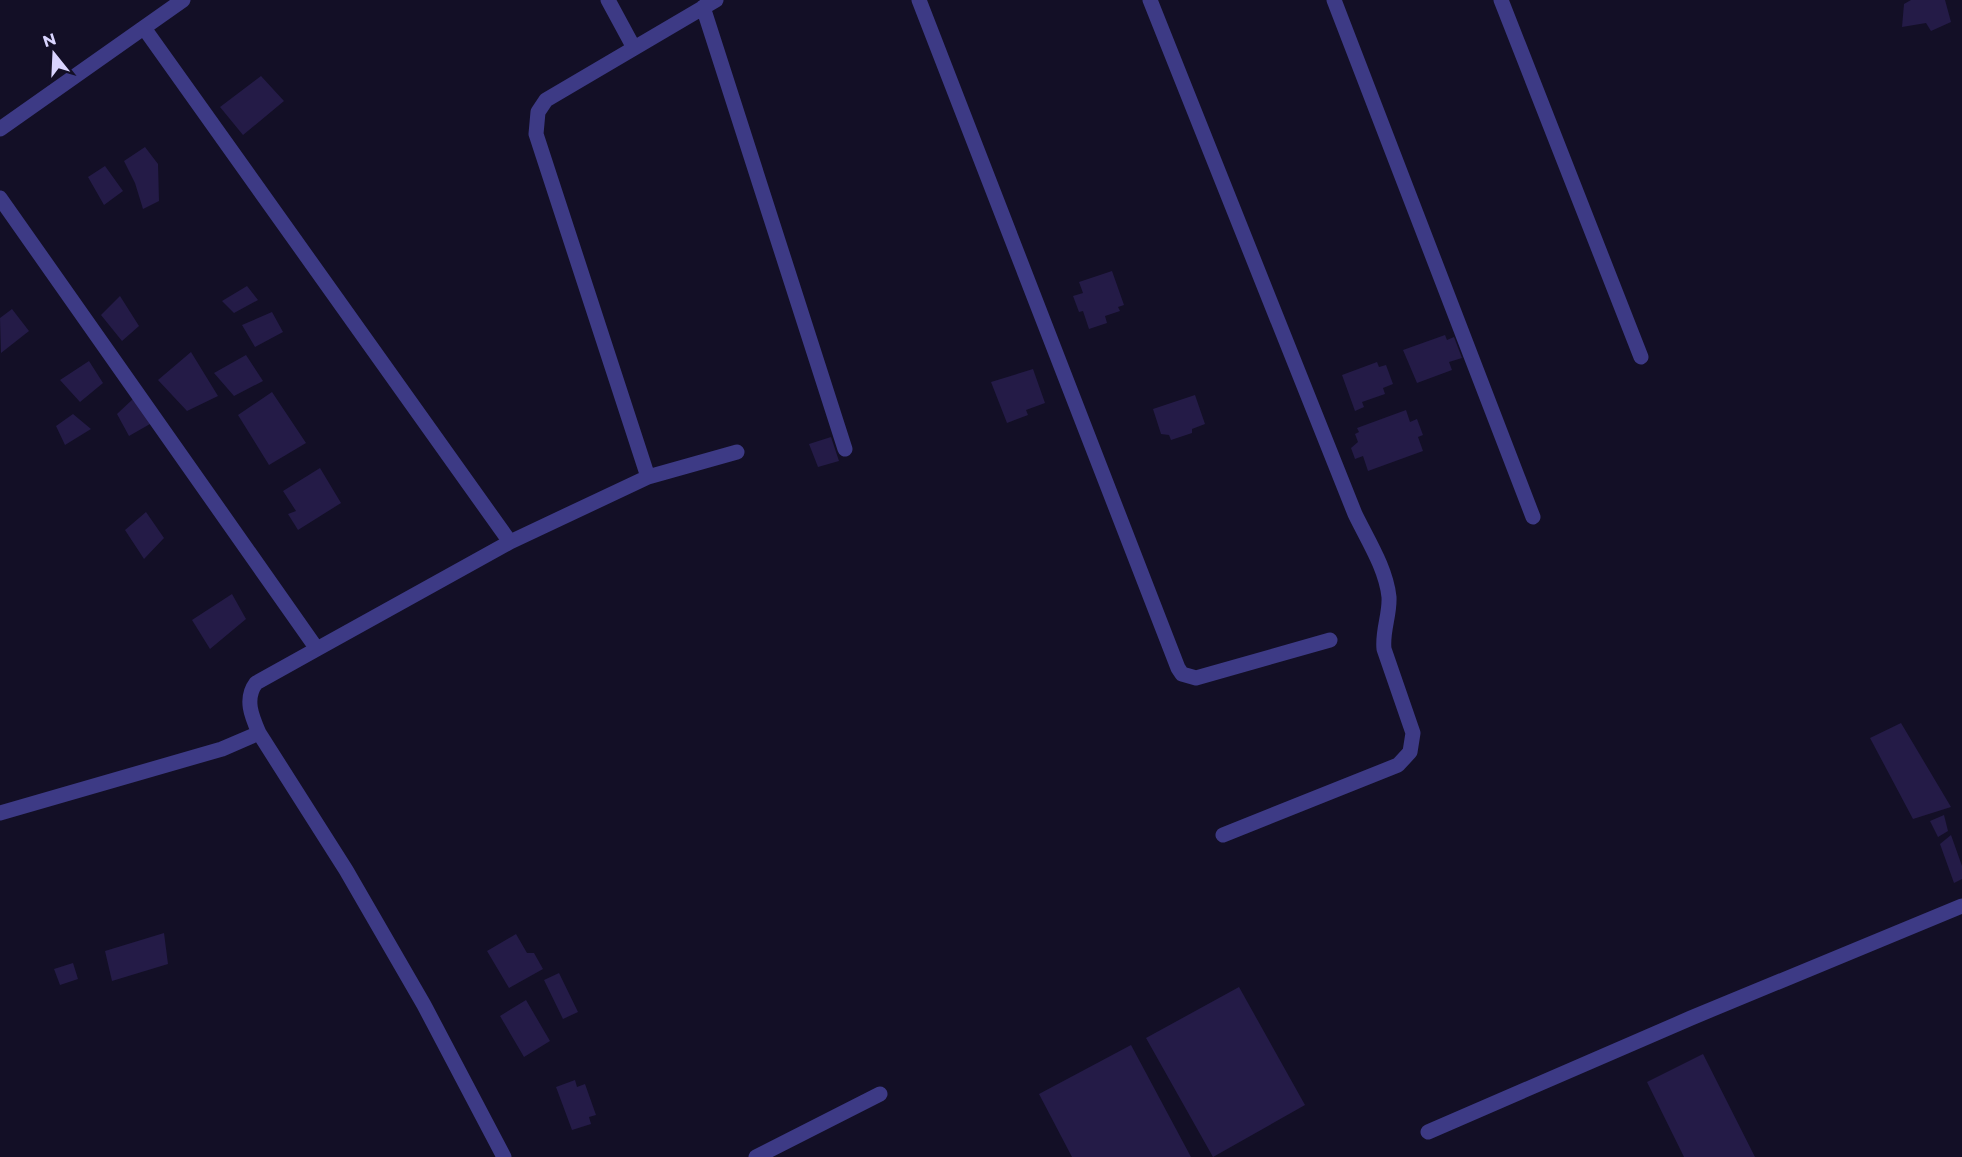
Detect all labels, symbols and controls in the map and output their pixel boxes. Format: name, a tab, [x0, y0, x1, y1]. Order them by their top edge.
north arrow	[24, 24, 84, 84]
text: N	[40, 29, 59, 51]

